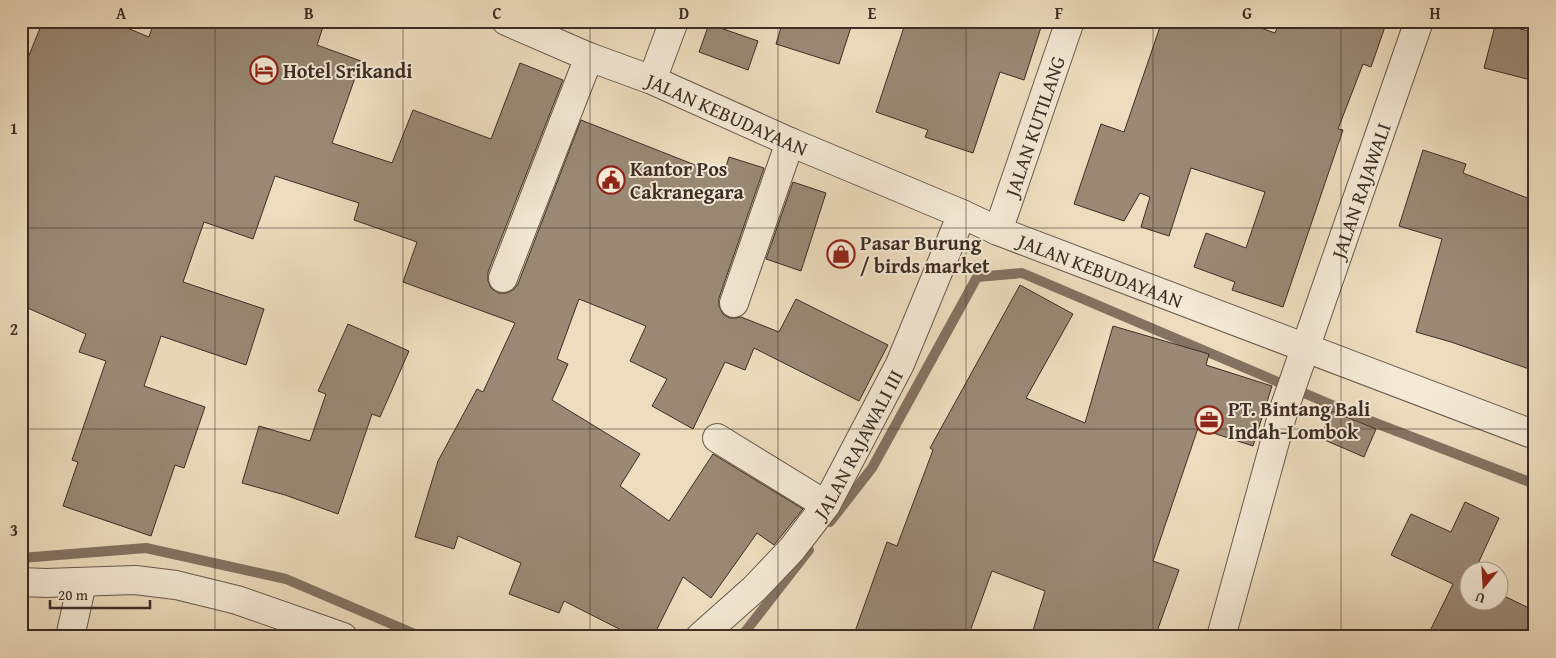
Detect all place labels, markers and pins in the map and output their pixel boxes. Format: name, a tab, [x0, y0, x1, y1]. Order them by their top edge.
hotel icon: Hotel Srikandi	[249, 55, 279, 85]
place label: Hotel Srikandi	[283, 56, 413, 85]
place label: Kantor Pos Cakranegara	[630, 154, 745, 206]
public building icon: Kantor Pos Cakranegara	[596, 165, 626, 195]
place label: Pasar Burung / birds market	[860, 228, 990, 280]
shop icon: Pasar Burung / birds market	[826, 239, 856, 269]
place label: PT. Bintang Bali Indah-Lombok	[1228, 394, 1370, 446]
office icon: PT. Bintang Bali Indah-Lombok	[1194, 405, 1224, 435]

